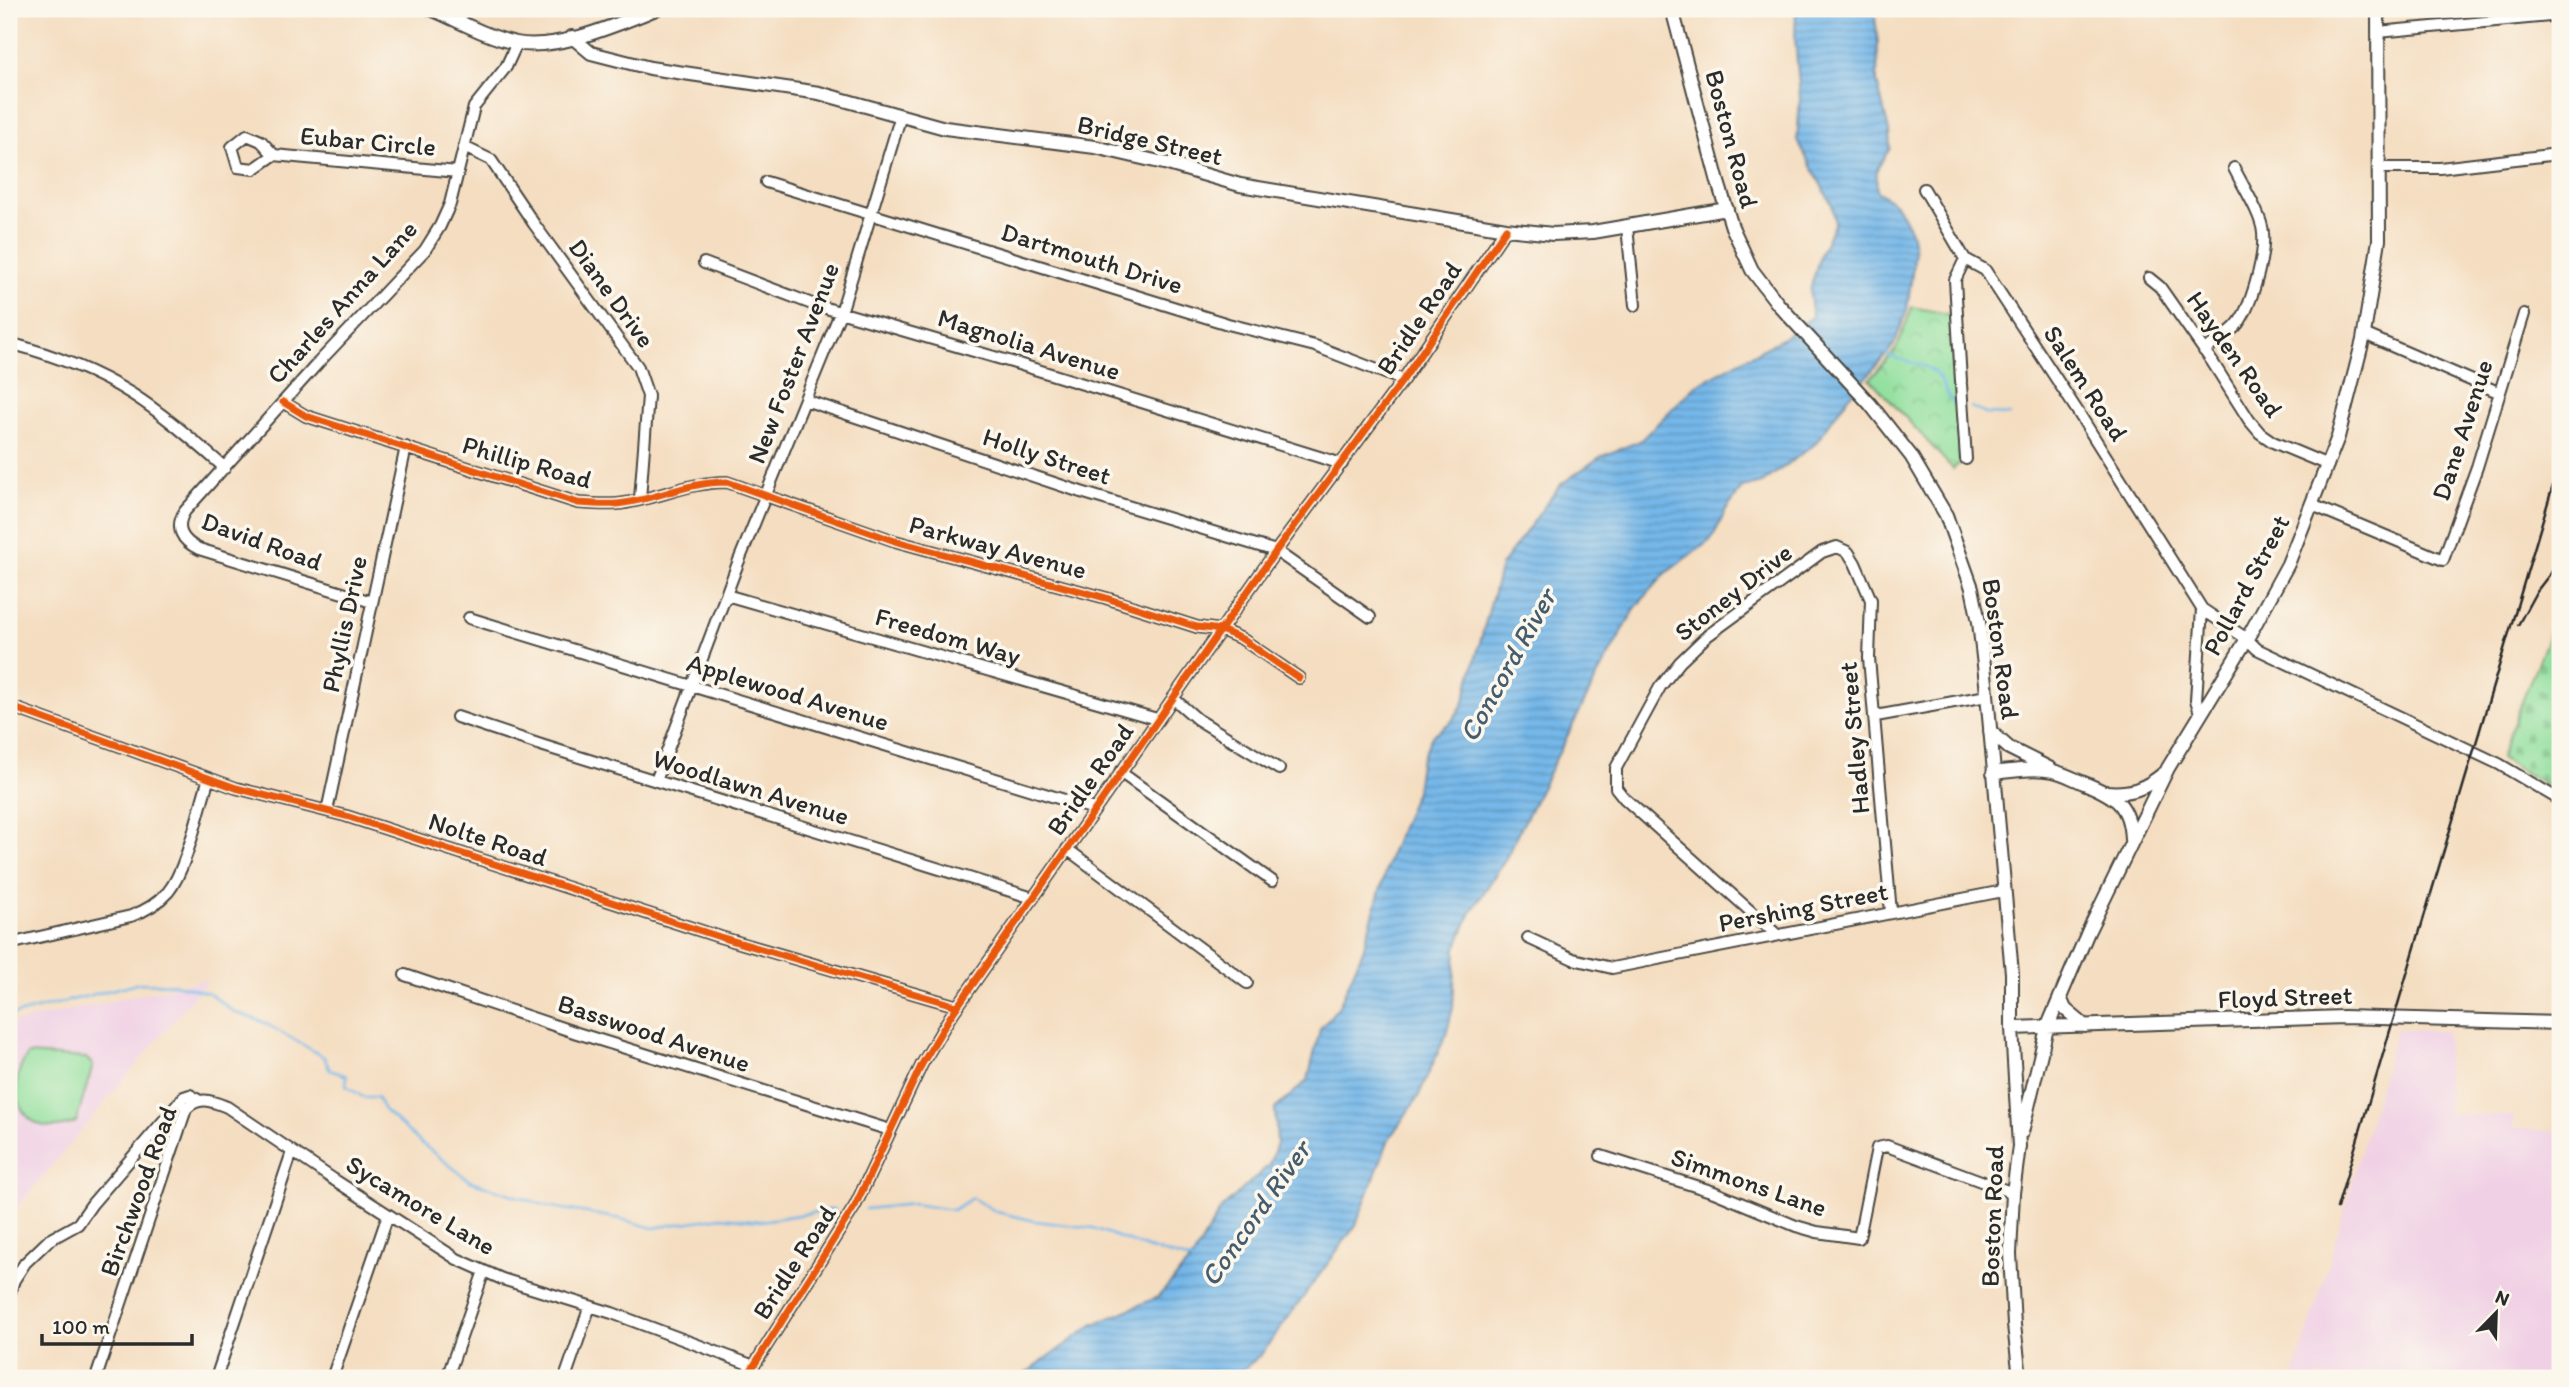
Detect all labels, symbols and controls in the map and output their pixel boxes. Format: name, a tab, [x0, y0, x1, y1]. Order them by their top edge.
street label: Boston Road	[1698, 66, 1766, 212]
street label: Bridge Street	[1074, 108, 1226, 172]
street label: Eubar Circle	[299, 119, 437, 163]
street label: Charles Anna Lane	[260, 213, 424, 391]
street label: Dartmouth Drive	[997, 215, 1187, 301]
street label: Diane Drive	[562, 232, 662, 354]
street label: Bridle Road	[1369, 255, 1469, 381]
street label: New Foster Avenue	[740, 258, 846, 468]
street label: Hayden Road	[2180, 285, 2291, 424]
street label: Magnolia Avenue	[934, 301, 1124, 387]
street label: Salem Road	[2037, 319, 2135, 447]
street label: Dane Avenue	[2424, 355, 2500, 505]
street label: Holly Street	[979, 420, 1115, 492]
street label: Phillip Road	[459, 428, 595, 496]
street label: David Road	[197, 504, 327, 578]
street label: Parkway Avenue	[906, 508, 1090, 586]
street label: Pollard Street	[2196, 509, 2297, 661]
street label: Stoney Drive	[1668, 536, 1798, 648]
street label: Phyllis Drive	[314, 553, 374, 695]
street label: Boston Road	[1975, 576, 2027, 722]
water label: Concord River	[1451, 580, 1564, 747]
street label: Freedom Way	[872, 600, 1024, 672]
street label: Applewood Avenue	[683, 646, 893, 738]
street label: Hadley Street	[1831, 660, 1877, 815]
street label: Bridle Road	[1040, 716, 1141, 841]
street label: Woodlawn Avenue	[649, 742, 853, 832]
street label: Nolte Road	[424, 805, 552, 873]
street label: Pershing Street	[1716, 875, 1891, 939]
street label: Floyd Street	[2217, 979, 2353, 1015]
street label: Basswood Avenue	[554, 987, 754, 1079]
street label: Birchwood Road	[92, 1101, 184, 1281]
water label: Concord River	[1192, 1131, 1319, 1292]
street label: Simmons Lane	[1667, 1140, 1831, 1224]
street label: Boston Road	[1974, 1144, 2010, 1288]
street label: Sycamore Lane	[340, 1148, 502, 1262]
street label: Bridle Road	[745, 1198, 843, 1325]
north arrow	[2460, 1278, 2530, 1348]
text: N	[2492, 1285, 2513, 1311]
scale bar	[42, 1303, 192, 1347]
text: 100 m	[52, 1314, 110, 1339]

